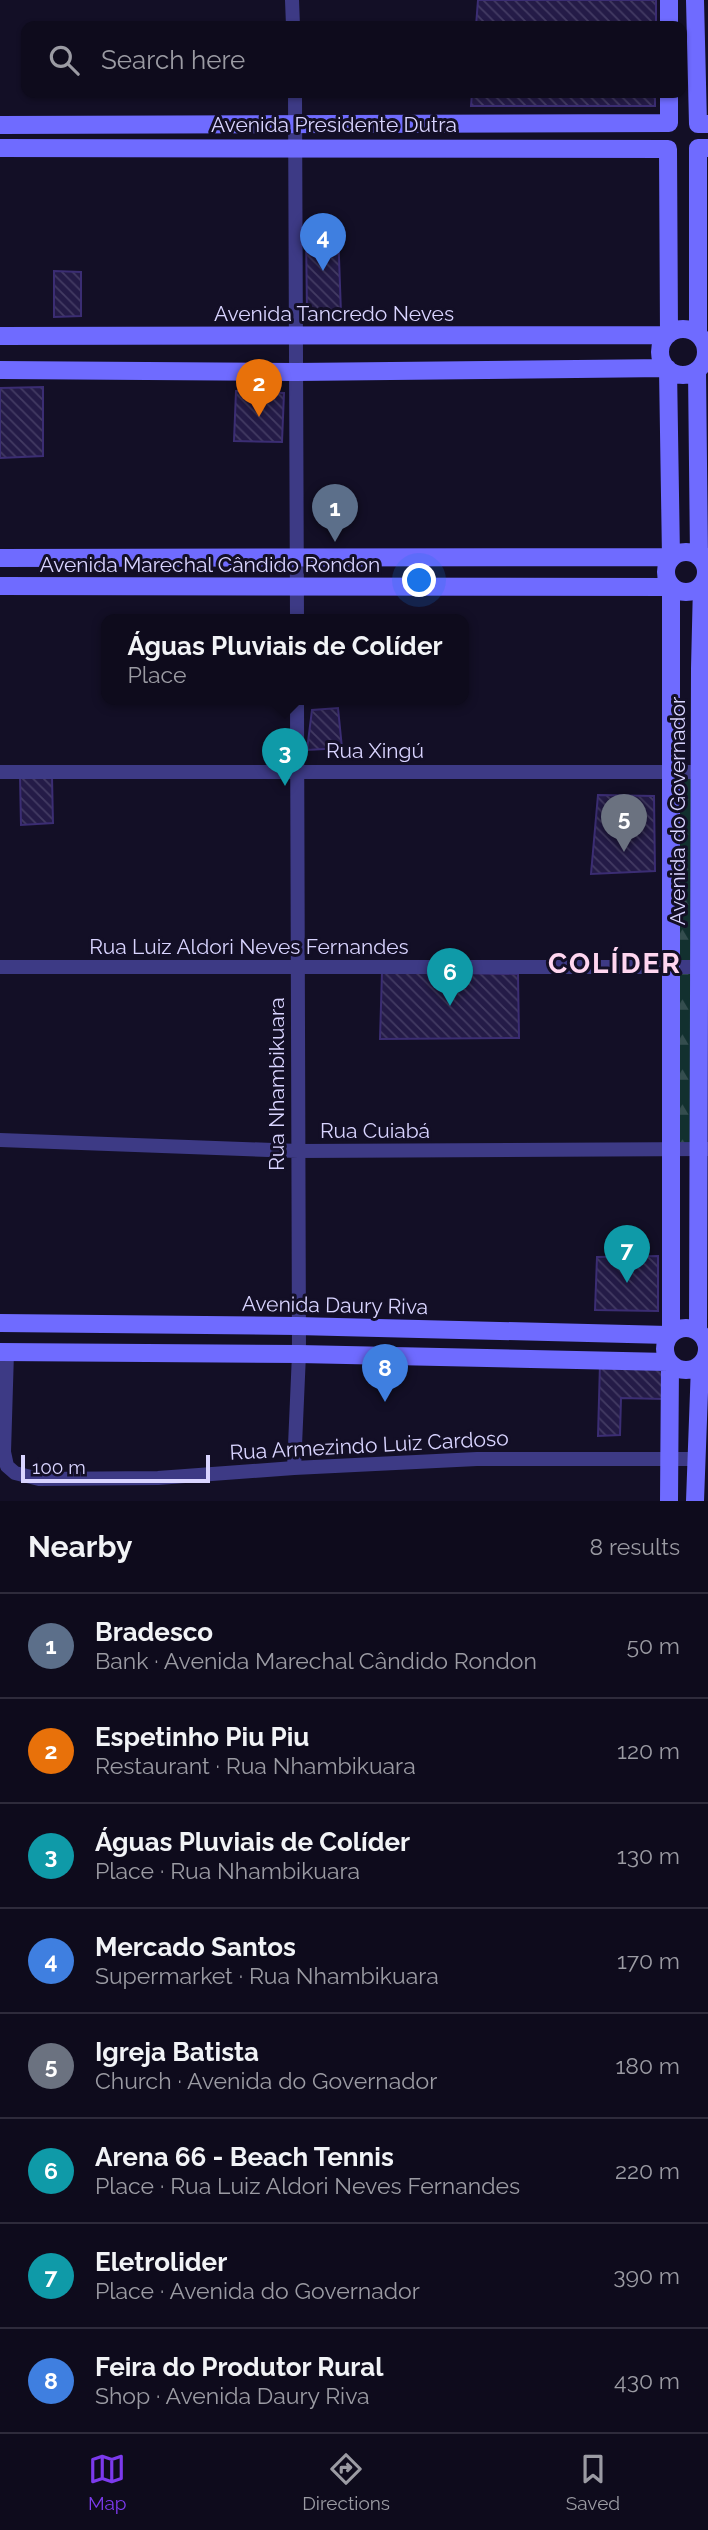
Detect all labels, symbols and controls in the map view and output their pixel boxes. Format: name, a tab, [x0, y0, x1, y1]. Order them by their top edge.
search box	[21, 21, 687, 98]
icon: search	[45, 41, 83, 79]
text: Search here	[101, 45, 245, 75]
street label: Avenida Presidente Dutra	[211, 112, 457, 137]
pin: 4	[300, 213, 346, 271]
street label: Avenida Tancredo Neves	[214, 301, 454, 326]
pin: 2	[236, 359, 282, 417]
pin: 1	[312, 484, 358, 542]
street label: Avenida Marechal Cândido Rondon	[40, 552, 380, 577]
your location	[402, 563, 436, 597]
popup	[101, 614, 469, 705]
text: Águas Pluviais de Colíder	[127, 631, 443, 661]
text: Place	[127, 661, 187, 688]
street label: Avenida do Governador	[665, 696, 690, 925]
pin: 3	[262, 728, 308, 786]
street label: Rua Xingú	[326, 738, 424, 763]
pin: 5	[601, 794, 647, 852]
street label: Rua Luiz Aldori Neves Fernandes	[89, 934, 409, 959]
district label: COLÍDER	[548, 947, 682, 980]
pin: 6	[427, 948, 473, 1006]
street label: Rua Nhambikuara	[264, 997, 289, 1171]
street label: Rua Cuiabá	[320, 1118, 430, 1143]
pin: 7	[604, 1225, 650, 1283]
street label: Avenida Daury Riva	[242, 1291, 428, 1319]
pin: 8	[362, 1344, 408, 1402]
street label: Rua Armezindo Luiz Cardoso	[229, 1425, 509, 1465]
scale bar	[21, 1452, 210, 1484]
text: 100 m	[32, 1456, 86, 1478]
text: Nearby	[28, 1529, 132, 1564]
text: 8 results	[589, 1533, 680, 1560]
text: Bradesco	[95, 1617, 213, 1647]
text: 1	[45, 1632, 57, 1659]
text: 50 m	[626, 1632, 680, 1659]
text: Bank · Avenida Marechal Cândido Rondon	[95, 1647, 537, 1674]
text: Espetinho Piu Piu	[95, 1722, 309, 1752]
text: 2	[45, 1737, 57, 1764]
text: 120 m	[617, 1737, 680, 1764]
text: Restaurant · Rua Nhambikuara	[95, 1752, 416, 1779]
text: Águas Pluviais de Colíder	[95, 1827, 410, 1857]
text: 3	[45, 1842, 57, 1869]
text: 130 m	[617, 1842, 680, 1869]
text: Place · Rua Nhambikuara	[95, 1857, 360, 1884]
text: Mercado Santos	[95, 1932, 296, 1962]
text: 4	[44, 1947, 58, 1974]
text: 170 m	[617, 1947, 680, 1974]
text: Supermarket · Rua Nhambikuara	[95, 1962, 439, 1989]
text: Igreja Batista	[95, 2037, 259, 2067]
text: 5	[45, 2052, 57, 2079]
text: 180 m	[615, 2052, 680, 2079]
text: Church · Avenida do Governador	[95, 2067, 437, 2094]
text: Arena 66 - Beach Tennis	[95, 2142, 394, 2172]
text: 6	[44, 2157, 58, 2184]
text: 220 m	[615, 2157, 680, 2184]
text: Place · Rua Luiz Aldori Neves Fernandes	[95, 2172, 520, 2199]
text: Eletrolider	[95, 2247, 227, 2277]
text: 7	[45, 2262, 57, 2289]
text: 390 m	[613, 2262, 680, 2289]
text: Place · Avenida do Governador	[95, 2277, 420, 2304]
text: Feira do Produtor Rural	[95, 2352, 384, 2382]
text: 8	[44, 2367, 58, 2394]
text: 430 m	[614, 2367, 680, 2394]
text: Shop · Avenida Daury Riva	[95, 2382, 370, 2409]
tab: Map	[88, 2450, 127, 2514]
tab: Directions	[302, 2450, 390, 2514]
tab: Saved	[566, 2450, 620, 2514]

